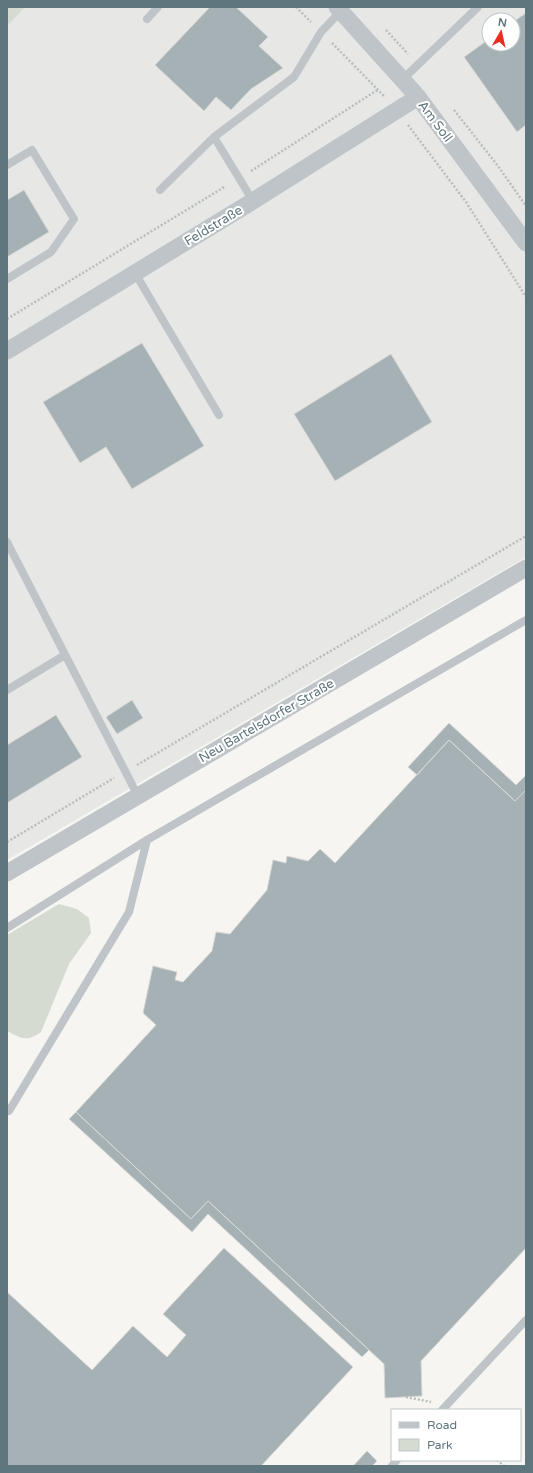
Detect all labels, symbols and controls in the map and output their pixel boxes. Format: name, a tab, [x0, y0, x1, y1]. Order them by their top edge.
north arrow	[481, 12, 521, 52]
text: N	[497, 16, 508, 30]
street label: Am Soll	[415, 98, 456, 145]
street label: Feldstraße	[182, 202, 245, 249]
street label: Neu Bartelsdorfer Straße	[196, 676, 337, 766]
legend	[391, 1409, 521, 1461]
text: Road	[427, 1418, 457, 1432]
text: Park	[427, 1438, 453, 1452]

